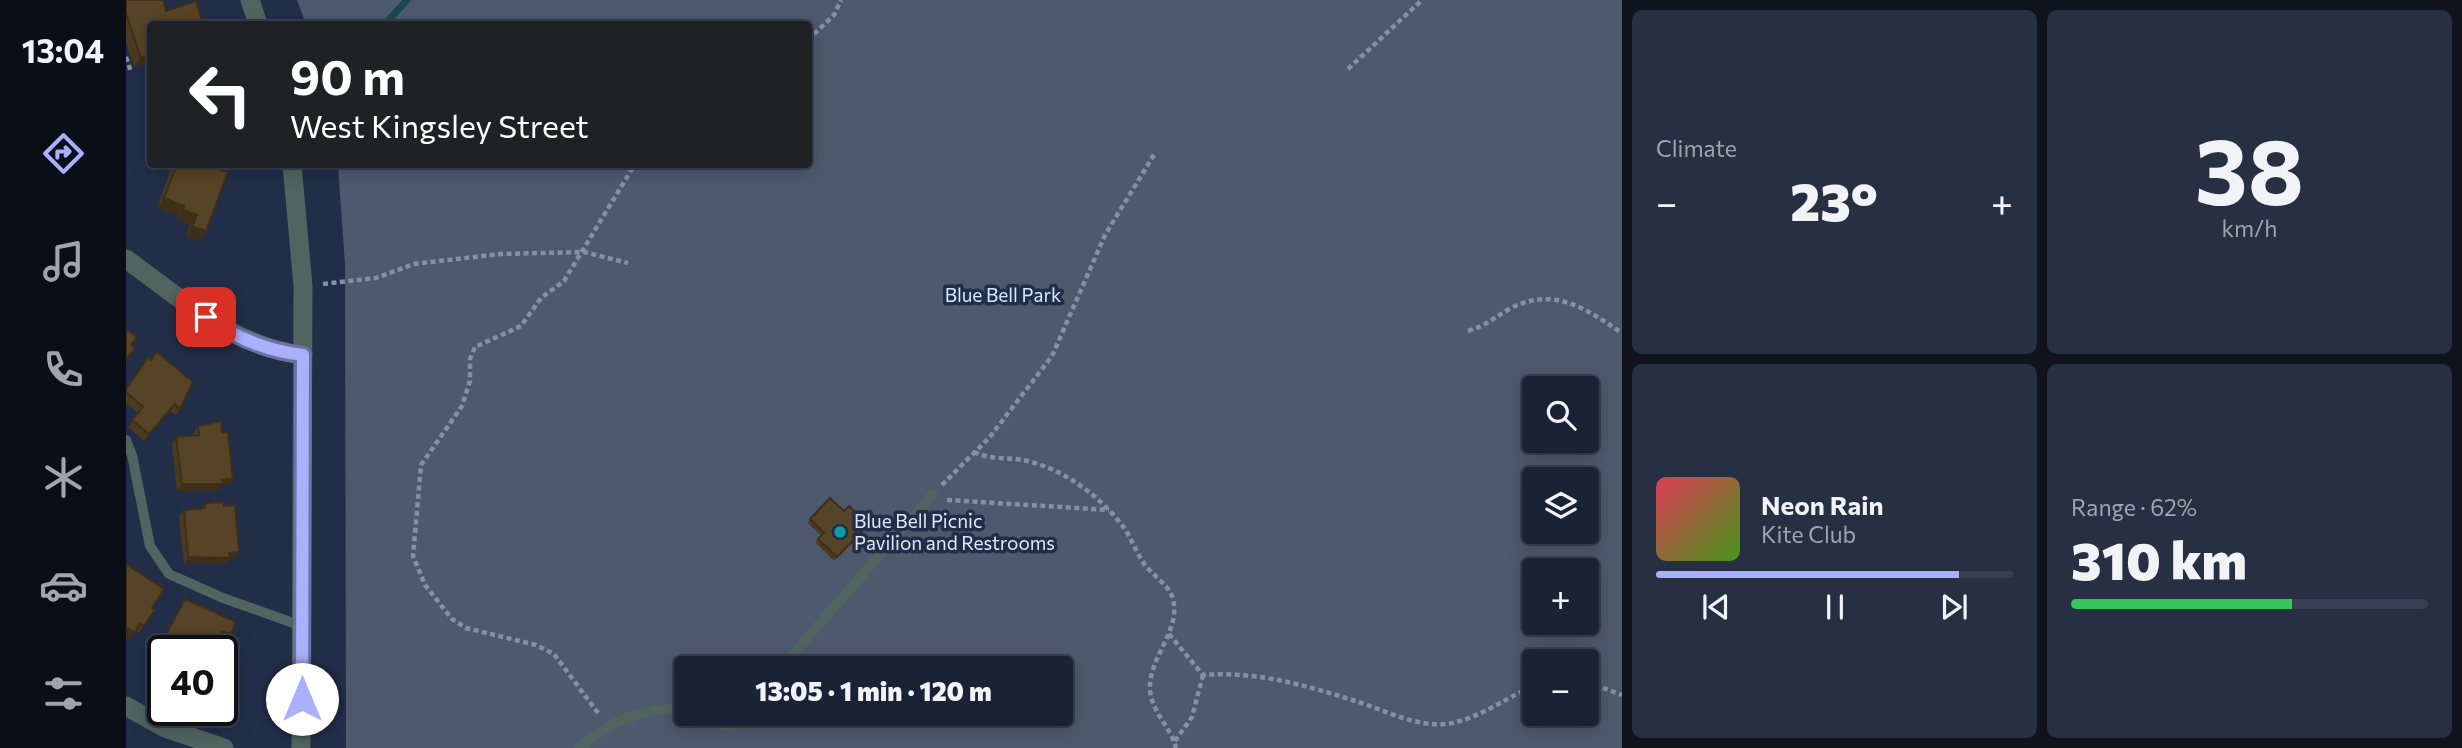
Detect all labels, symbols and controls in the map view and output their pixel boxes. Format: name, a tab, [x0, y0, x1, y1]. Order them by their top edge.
text: 13:04	[22, 30, 104, 70]
text: 90 m	[290, 45, 405, 105]
icon: left	[175, 49, 266, 140]
text: West Kingsley Street	[290, 105, 589, 145]
text: 38	[2195, 112, 2304, 224]
icon: directions	[39, 129, 88, 178]
text: Climate	[1656, 134, 1737, 162]
text: 23°	[1790, 168, 1878, 232]
text: −	[1656, 178, 1678, 225]
text: +	[1991, 178, 2013, 225]
text: km/h	[2222, 214, 2277, 242]
icon: music	[39, 237, 88, 286]
park label: Blue Bell Park	[945, 283, 1061, 306]
pin	[176, 287, 236, 347]
icon: arrive	[187, 298, 225, 336]
icon: phone	[39, 345, 88, 394]
map controls	[1522, 376, 1599, 726]
button: search	[1522, 376, 1599, 453]
icon: climate	[39, 453, 88, 502]
button: layers	[1522, 467, 1599, 544]
text: Neon Rain	[1761, 489, 1884, 520]
text: Range · 62%	[2071, 493, 2197, 521]
place label: Blue Bell Picnic Pavilion and Restrooms	[854, 509, 1055, 554]
text: Kite Club	[1761, 520, 1856, 548]
marker: Blue Bell Picnic Pavilion and Restrooms	[832, 524, 848, 540]
text: 310 km	[2071, 527, 2247, 591]
button: +	[1522, 558, 1599, 635]
icon: car	[39, 561, 88, 610]
icon: previous	[1697, 588, 1735, 626]
icon: pause	[1816, 588, 1854, 626]
icon: next	[1935, 588, 1973, 626]
speed limit sign: 40	[147, 635, 238, 726]
button: −	[1522, 649, 1599, 726]
position arrow	[265, 662, 339, 736]
icon: filters	[39, 669, 88, 718]
text: 13:05 · 1 min · 120 m	[755, 675, 992, 706]

